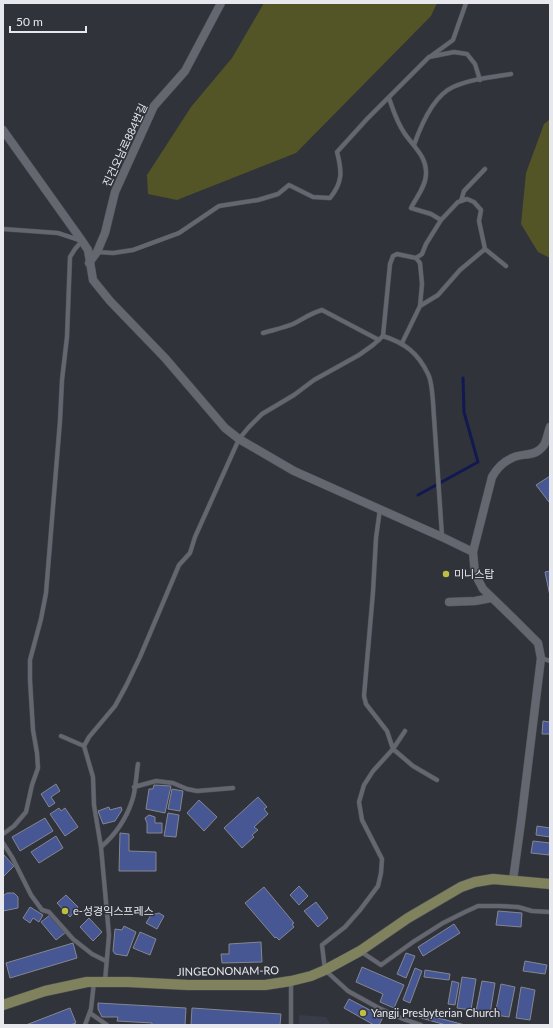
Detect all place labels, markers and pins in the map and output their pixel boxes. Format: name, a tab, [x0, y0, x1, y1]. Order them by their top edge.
place label: 미니스탑	[454, 567, 494, 580]
marker: 미니스탑	[441, 569, 451, 579]
place label: e-성경익스프레스	[73, 904, 154, 917]
marker: e-성경익스프레스	[60, 906, 70, 916]
place label: Yangji Presbyterian Church	[371, 1006, 500, 1019]
marker: Yangji Presbyterian Church	[358, 1008, 368, 1018]

